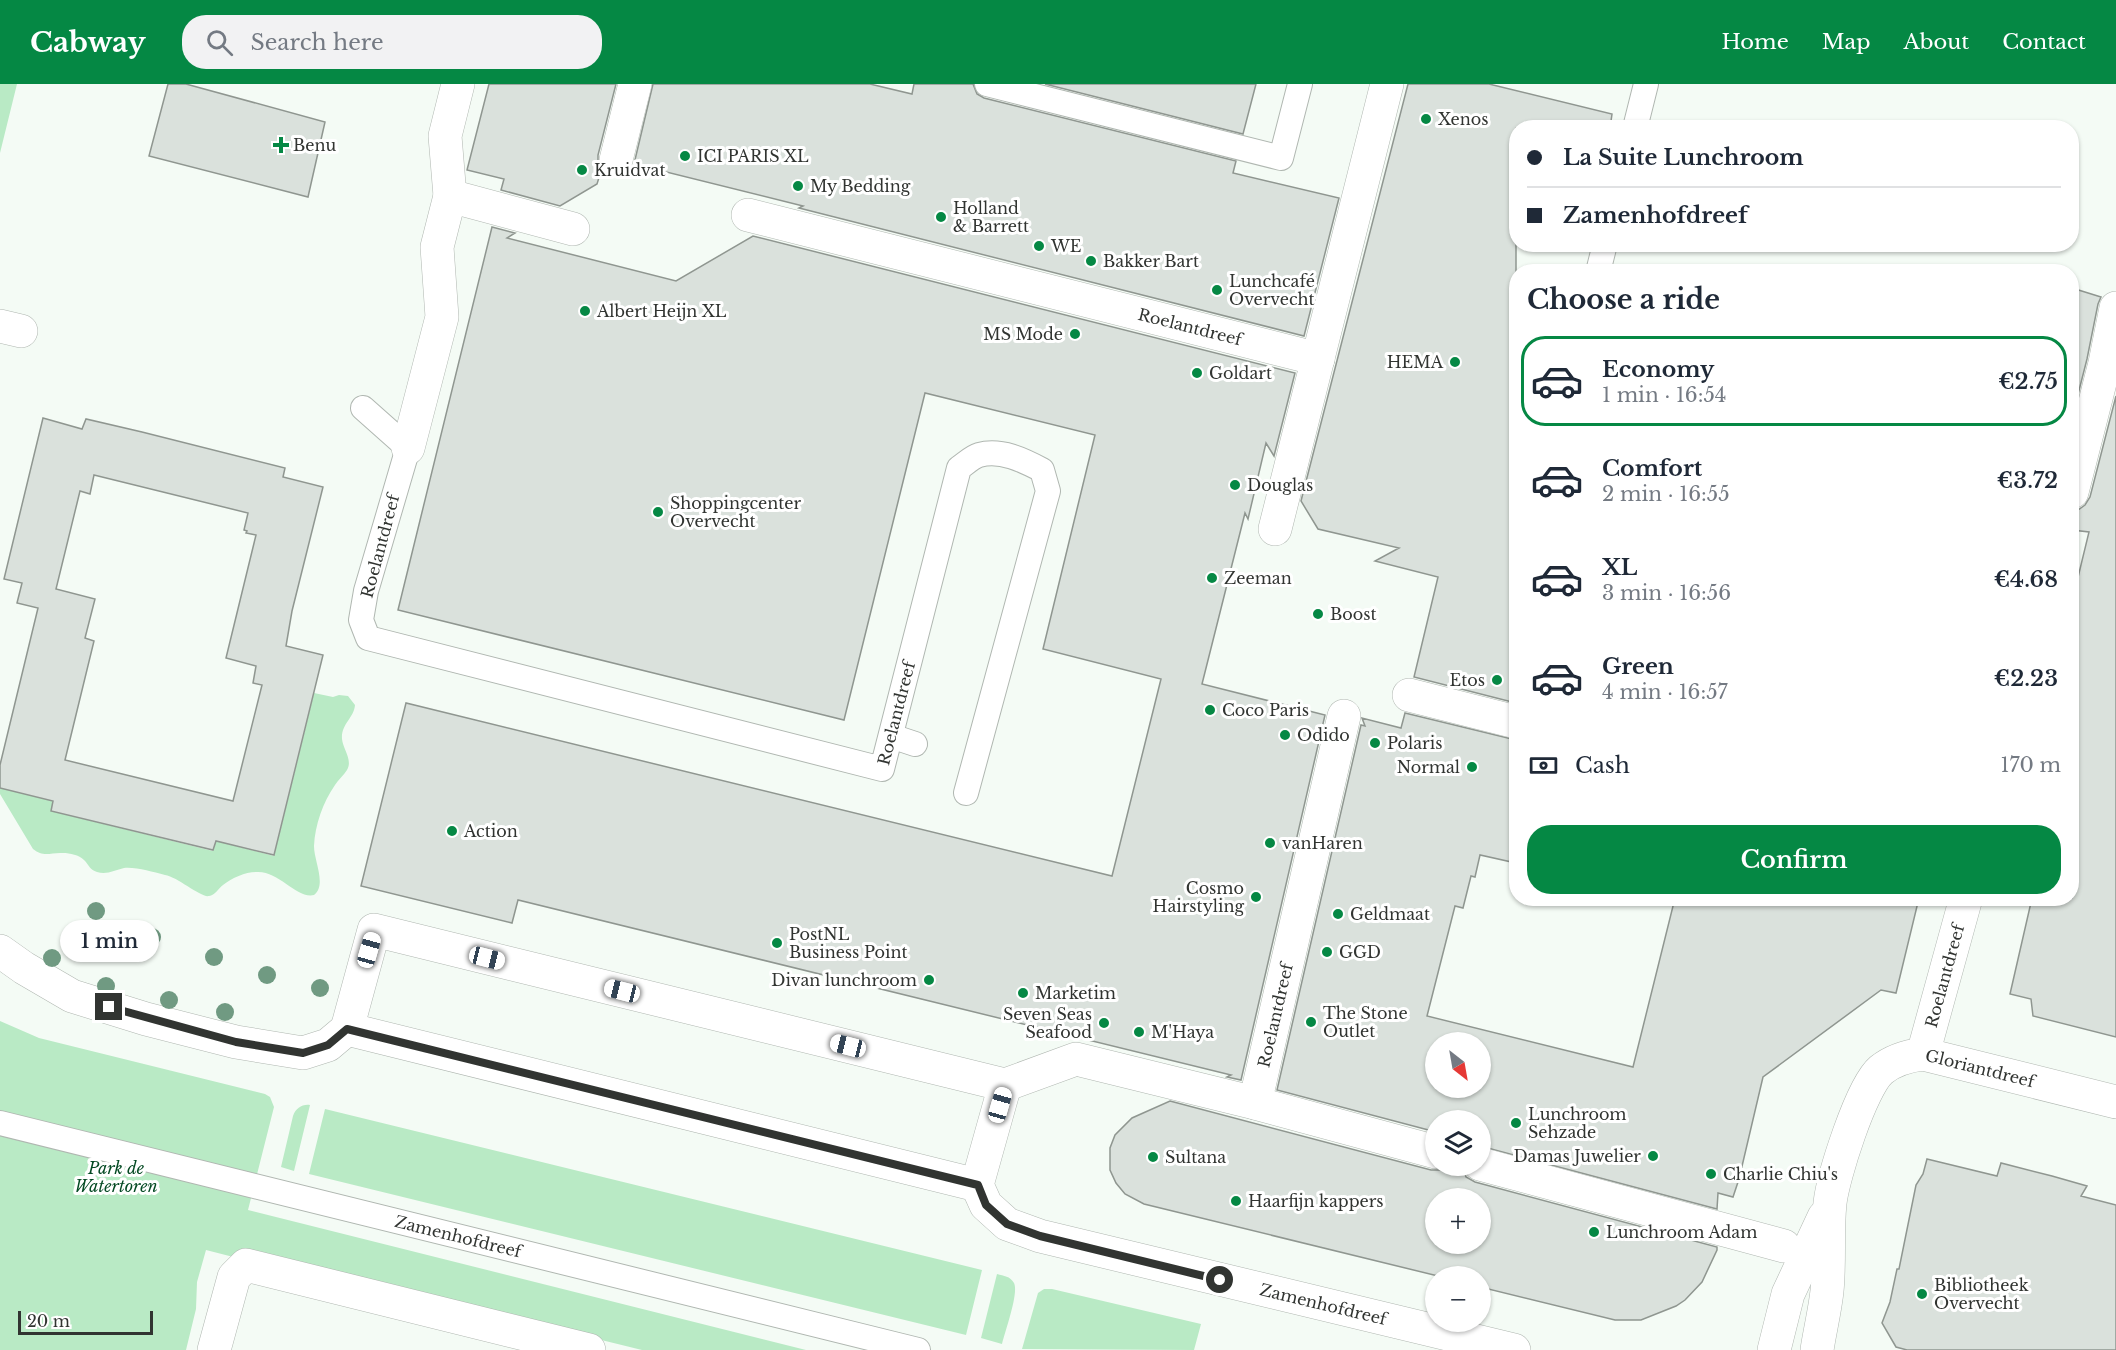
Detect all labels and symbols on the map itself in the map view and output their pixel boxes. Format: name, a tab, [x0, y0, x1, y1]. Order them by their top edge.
place label: Xenos	[1438, 109, 1489, 129]
marker: Xenos	[1419, 112, 1433, 126]
place label: Benu	[293, 135, 336, 155]
marker: Benu	[274, 138, 288, 152]
place label: ICI PARIS XL	[697, 146, 809, 166]
marker: ICI PARIS XL	[678, 149, 692, 163]
place label: Kruidvat	[594, 160, 666, 180]
marker: Kruidvat	[575, 163, 589, 177]
place label: My Bedding	[810, 176, 911, 196]
marker: My Bedding	[791, 179, 805, 193]
place label: Holland & Barrett	[953, 198, 1029, 236]
marker: Holland & Barrett	[934, 210, 948, 224]
place label: WE	[1050, 236, 1081, 256]
marker: WE	[1032, 239, 1046, 253]
place label: Bakker Bart	[1103, 251, 1199, 271]
marker: Bakker Bart	[1084, 254, 1098, 268]
place label: Lunchcafé Overvecht	[1229, 271, 1315, 309]
marker: Lunchcafé Overvecht	[1210, 283, 1224, 297]
place label: Albert Heijn XL	[596, 301, 727, 321]
marker: Albert Heijn XL	[578, 304, 592, 318]
street label: Roelantdreef	[1136, 304, 1247, 350]
place label: MS Mode	[983, 324, 1063, 344]
marker: MS Mode	[1068, 327, 1082, 341]
place label: HEMA	[1387, 352, 1444, 372]
marker: HEMA	[1448, 355, 1462, 369]
place label: Goldart	[1209, 363, 1272, 383]
marker: Goldart	[1190, 366, 1204, 380]
place label: Douglas	[1247, 475, 1313, 495]
marker: Douglas	[1228, 478, 1242, 492]
street label: Roelantdreef	[357, 490, 404, 600]
place label: Shoppingcenter Overvecht	[670, 493, 801, 531]
marker: Shoppingcenter Overvecht	[651, 505, 665, 519]
place label: Zeeman	[1224, 568, 1292, 588]
marker: Zeeman	[1205, 571, 1219, 585]
place label: Boost	[1330, 604, 1377, 624]
marker: Boost	[1311, 607, 1325, 621]
street label: Roelantdreef	[873, 657, 920, 767]
place label: Etos	[1450, 670, 1485, 690]
marker: Etos	[1490, 673, 1504, 687]
place label: Coco Paris	[1222, 700, 1309, 720]
marker: Coco Paris	[1203, 703, 1217, 717]
place label: Odido	[1297, 725, 1350, 745]
marker: Odido	[1278, 728, 1292, 742]
place label: Polaris	[1387, 733, 1442, 753]
marker: Polaris	[1368, 736, 1382, 750]
place label: Normal	[1397, 757, 1460, 777]
marker: Normal	[1465, 760, 1479, 774]
place label: Action	[463, 821, 518, 841]
marker: Action	[445, 824, 459, 838]
place label: vanHaren	[1282, 833, 1363, 853]
marker: vanHaren	[1263, 836, 1277, 850]
place label: Cosmo Hairstyling	[1153, 878, 1244, 916]
marker: Cosmo Hairstyling	[1249, 890, 1263, 904]
place label: Geldmaat	[1350, 904, 1430, 924]
marker: Geldmaat	[1331, 907, 1345, 921]
callout: 1 min	[60, 920, 158, 962]
street label: Roelantdreef	[1921, 920, 1969, 1030]
place label: PostNL Business Point	[789, 924, 907, 962]
car	[355, 930, 383, 970]
marker: PostNL Business Point	[770, 936, 784, 950]
place label: GGD	[1339, 942, 1381, 962]
car	[467, 945, 507, 971]
marker: GGD	[1320, 945, 1334, 959]
street label: Roelantdreef	[1253, 959, 1297, 1069]
place label: Divan lunchroom	[771, 970, 917, 990]
marker: Divan lunchroom	[922, 973, 936, 987]
car	[602, 978, 642, 1004]
place label: Marketim	[1035, 983, 1116, 1003]
marker: Marketim	[1016, 986, 1030, 1000]
route end	[95, 993, 122, 1020]
place label: The Stone Outlet	[1323, 1003, 1408, 1041]
place label: Seven Seas Seafood	[1003, 1004, 1092, 1042]
marker: The Stone Outlet	[1304, 1015, 1318, 1029]
marker: Seven Seas Seafood	[1097, 1016, 1111, 1030]
place label: M'Haya	[1151, 1022, 1214, 1042]
marker: M'Haya	[1132, 1025, 1146, 1039]
north arrow	[1425, 1032, 1491, 1098]
car	[828, 1033, 868, 1059]
street label: Gloriantdreef	[1923, 1045, 2039, 1092]
car	[986, 1085, 1014, 1125]
place label: Lunchroom Sehzade	[1528, 1104, 1627, 1142]
marker: Lunchroom Sehzade	[1509, 1116, 1523, 1130]
place label: Damas Juwelier	[1514, 1146, 1641, 1166]
place label: Sultana	[1165, 1147, 1226, 1167]
marker: Damas Juwelier	[1646, 1149, 1660, 1163]
marker: Sultana	[1146, 1150, 1160, 1164]
park label: Park de Watertoren	[74, 1158, 158, 1196]
place label: Charlie Chiu's	[1723, 1164, 1838, 1184]
marker: Charlie Chiu's	[1704, 1167, 1718, 1181]
place label: Haarfijn kappers	[1248, 1191, 1384, 1211]
marker: Haarfijn kappers	[1229, 1194, 1243, 1208]
street label: Zamenhofdreef	[393, 1211, 526, 1262]
place label: Lunchroom Adam	[1606, 1222, 1757, 1242]
marker: Lunchroom Adam	[1587, 1225, 1601, 1239]
route start	[1206, 1266, 1233, 1293]
place label: Bibliotheek Overvecht	[1934, 1275, 2029, 1313]
street label: Zamenhofdreef	[1258, 1279, 1391, 1330]
marker: Bibliotheek Overvecht	[1915, 1287, 1929, 1301]
scale bar	[18, 1308, 153, 1336]

